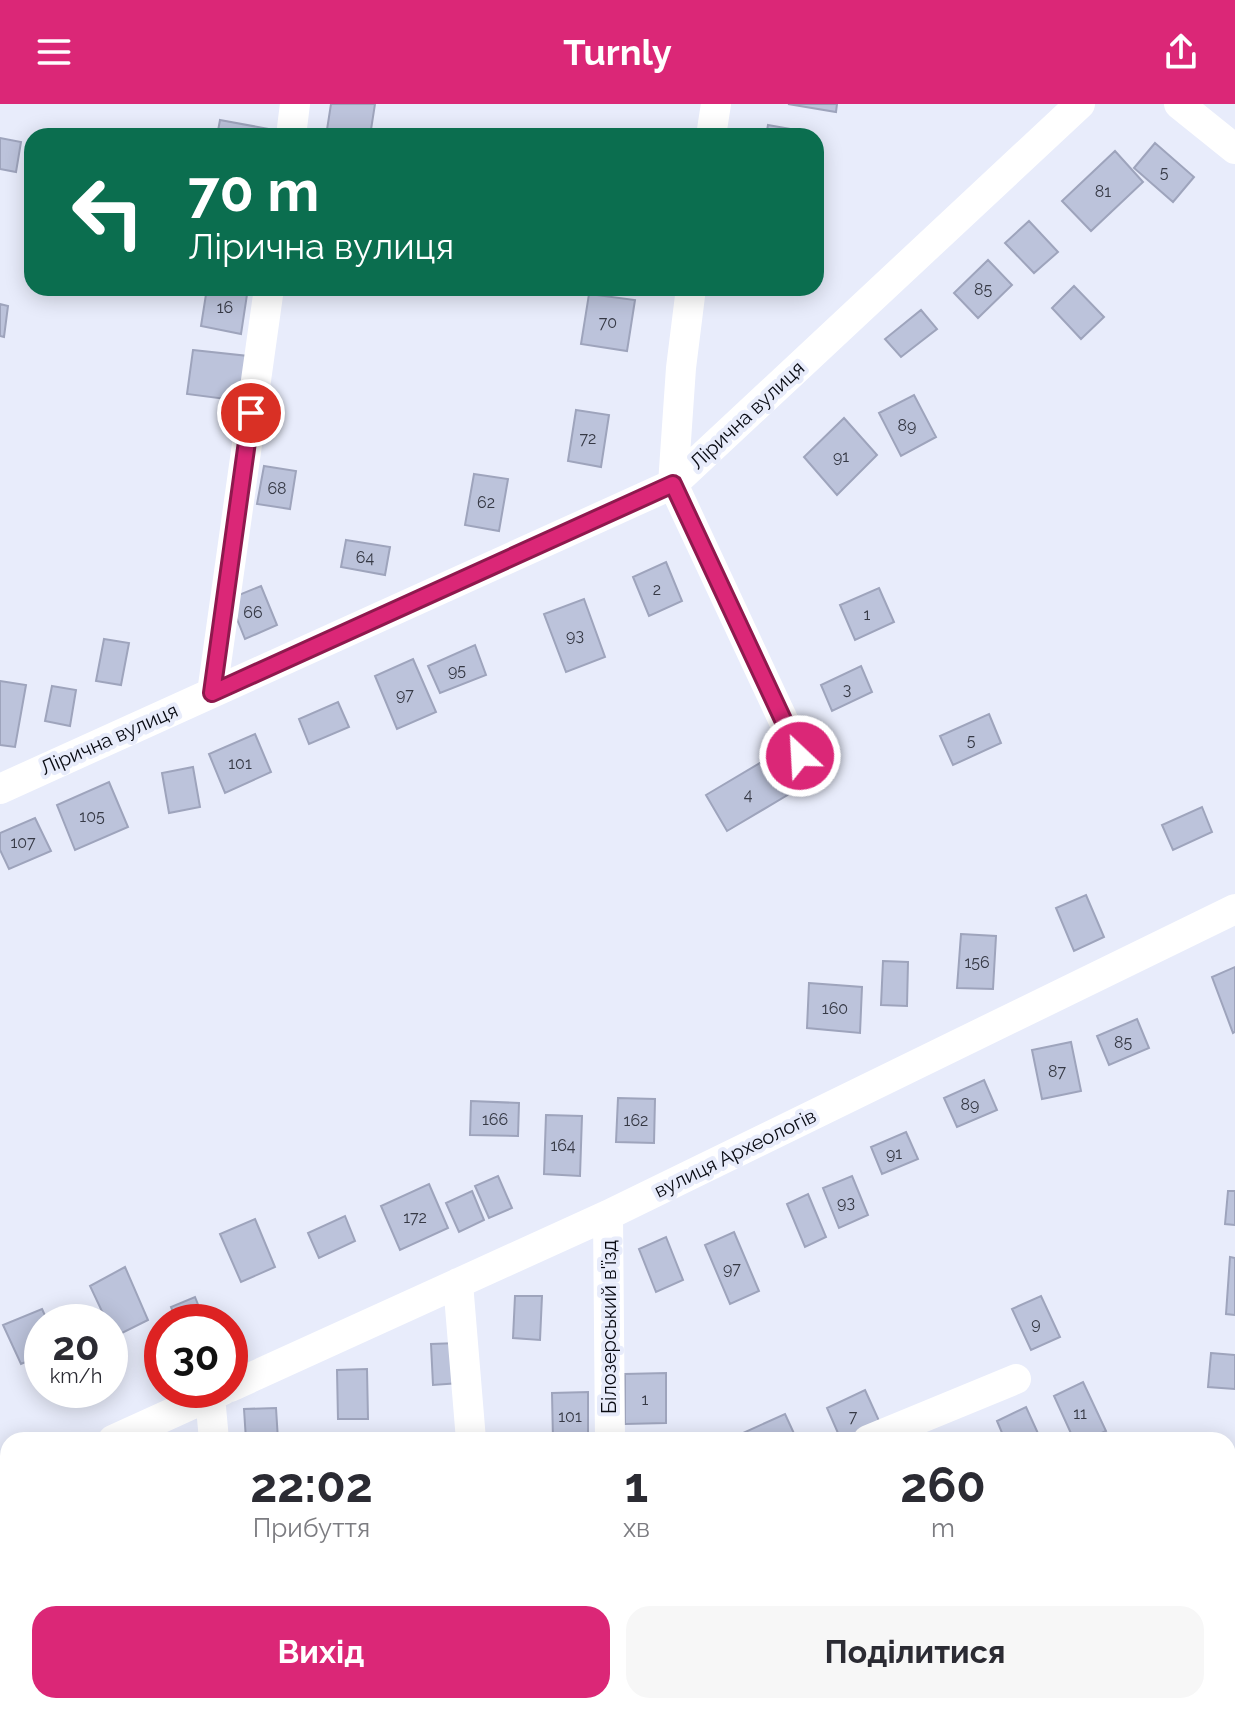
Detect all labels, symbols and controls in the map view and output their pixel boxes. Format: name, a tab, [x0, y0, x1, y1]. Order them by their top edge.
icon: menu	[32, 30, 76, 74]
icon: share	[1159, 30, 1203, 74]
text: Turnly	[563, 31, 672, 73]
text: 70 m	[188, 158, 319, 224]
icon: left	[56, 160, 160, 264]
house number: 5	[1160, 163, 1169, 182]
house number: 81	[1095, 182, 1111, 201]
text: Лірична вулиця	[188, 225, 454, 267]
house number: 85	[974, 280, 992, 299]
house number: 16	[217, 298, 233, 317]
house number: 70	[599, 313, 617, 332]
street label: Лірична вулиця	[685, 356, 809, 474]
pin	[217, 379, 285, 447]
icon: arrive	[229, 391, 273, 435]
house number: 89	[898, 416, 916, 435]
house number: 72	[580, 429, 596, 448]
house number: 91	[833, 447, 849, 466]
house number: 68	[267, 479, 287, 498]
house number: 62	[477, 493, 495, 512]
house number: 64	[356, 548, 374, 567]
house number: 2	[653, 580, 661, 599]
house number: 66	[243, 603, 263, 622]
house number: 1	[864, 605, 871, 624]
house number: 93	[566, 626, 584, 645]
house number: 95	[448, 661, 466, 680]
house number: 3	[843, 680, 851, 699]
house number: 97	[396, 685, 414, 704]
street label: Лірична вулиця	[37, 698, 181, 780]
position arrow	[758, 714, 842, 798]
house number: 5	[967, 731, 976, 750]
house number: 101	[228, 754, 252, 773]
house number: 4	[744, 785, 753, 804]
house number: 105	[79, 807, 105, 826]
house number: 107	[10, 833, 36, 852]
house number: 156	[964, 953, 990, 972]
house number: 160	[822, 999, 848, 1018]
house number: 85	[1114, 1033, 1132, 1052]
house number: 87	[1048, 1062, 1066, 1081]
house number: 89	[961, 1095, 979, 1114]
street label: вулиця Археологів	[650, 1103, 820, 1203]
house number: 166	[482, 1110, 508, 1129]
house number: 162	[624, 1111, 648, 1130]
house number: 164	[550, 1136, 576, 1155]
house number: 91	[886, 1144, 902, 1163]
house number: 93	[837, 1193, 855, 1212]
house number: 172	[403, 1208, 427, 1227]
street label: Білозерський в'їзд	[597, 1240, 621, 1414]
house number: 97	[723, 1259, 741, 1278]
speed limit sign: 30	[144, 1304, 248, 1408]
house number: 9	[1031, 1314, 1041, 1333]
text: 20	[52, 1322, 100, 1369]
text: km/h	[50, 1364, 102, 1388]
house number: 1	[642, 1390, 649, 1409]
house number: 11	[1073, 1404, 1087, 1423]
house number: 101	[558, 1407, 582, 1426]
house number: 7	[849, 1407, 858, 1426]
text: 22:02	[250, 1457, 373, 1513]
text: 1	[625, 1457, 648, 1513]
text: 260	[900, 1457, 986, 1513]
text: Прибуття	[253, 1513, 370, 1543]
text: хв	[623, 1513, 650, 1543]
text: m	[931, 1513, 955, 1543]
button: Вихід	[32, 1606, 610, 1698]
button: Поділитися	[626, 1606, 1204, 1698]

